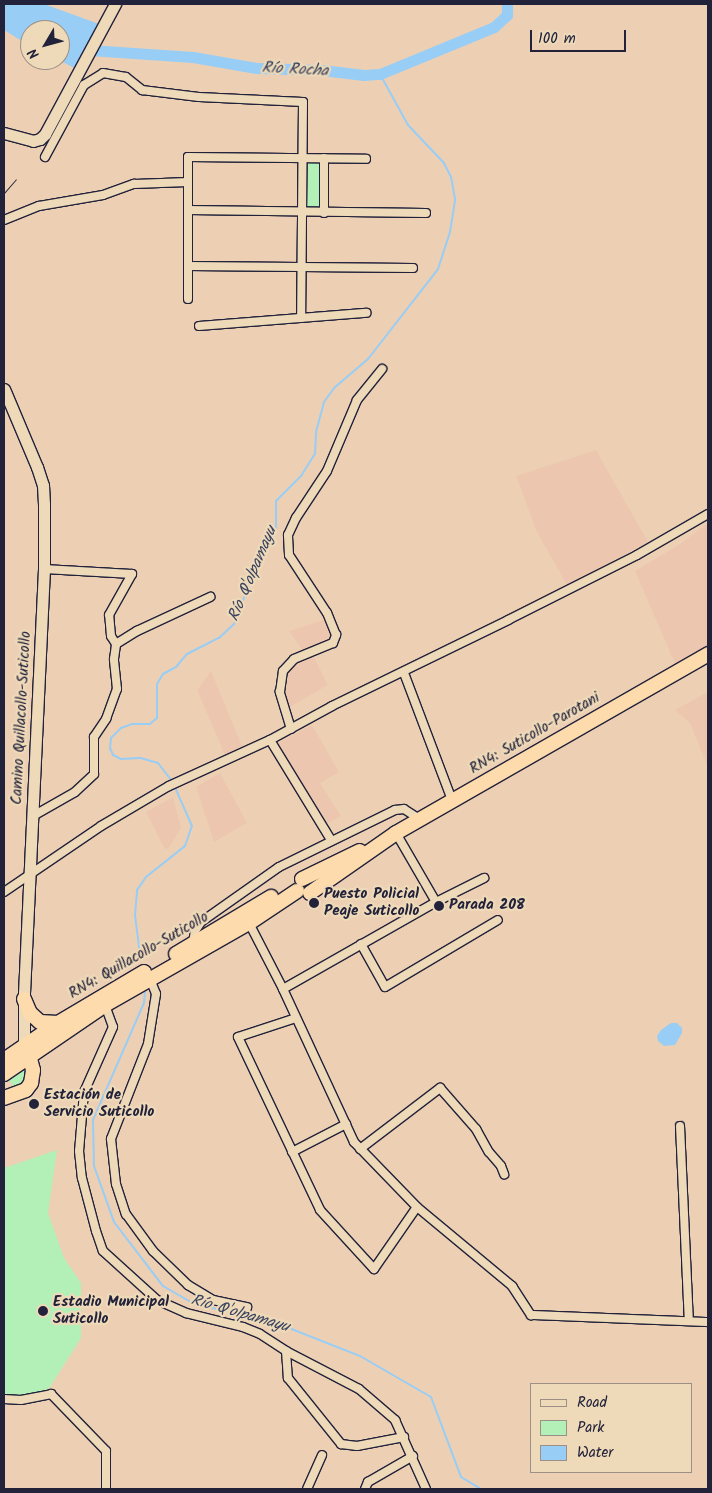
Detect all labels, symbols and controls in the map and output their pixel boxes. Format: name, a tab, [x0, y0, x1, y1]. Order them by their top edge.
north arrow	[20, 20, 70, 70]
scale bar	[532, 20, 628, 52]
text: 100 m	[538, 27, 576, 51]
text: N	[22, 43, 45, 64]
water label: Río Rocha	[261, 59, 329, 81]
water label: Río Q'olpamayu	[224, 524, 282, 624]
street label: Camino Quillacollo-Suticollo	[8, 631, 36, 805]
street label: RN4: Suticollo-Parotani	[467, 689, 603, 779]
place label: Puesto Policial Peaje Suticollo	[324, 885, 419, 920]
marker: Puesto Policial Peaje Suticollo	[308, 897, 320, 909]
place label: Parada 208	[449, 897, 525, 915]
marker: Parada 208	[433, 900, 445, 912]
street label: RN4: Quillacollo-Suticollo	[66, 909, 212, 1003]
place label: Estación de Servicio Suticollo	[44, 1086, 154, 1121]
marker: Estación de Servicio Suticollo	[28, 1098, 40, 1110]
water label: Río Q'olpamayu	[189, 1291, 291, 1337]
place label: Estadio Municipal Suticollo	[53, 1293, 169, 1328]
marker: Estadio Municipal Suticollo	[37, 1305, 49, 1317]
legend	[530, 1383, 692, 1473]
text: Road	[577, 1391, 607, 1415]
text: Park	[577, 1416, 604, 1440]
text: Water	[577, 1441, 613, 1465]

